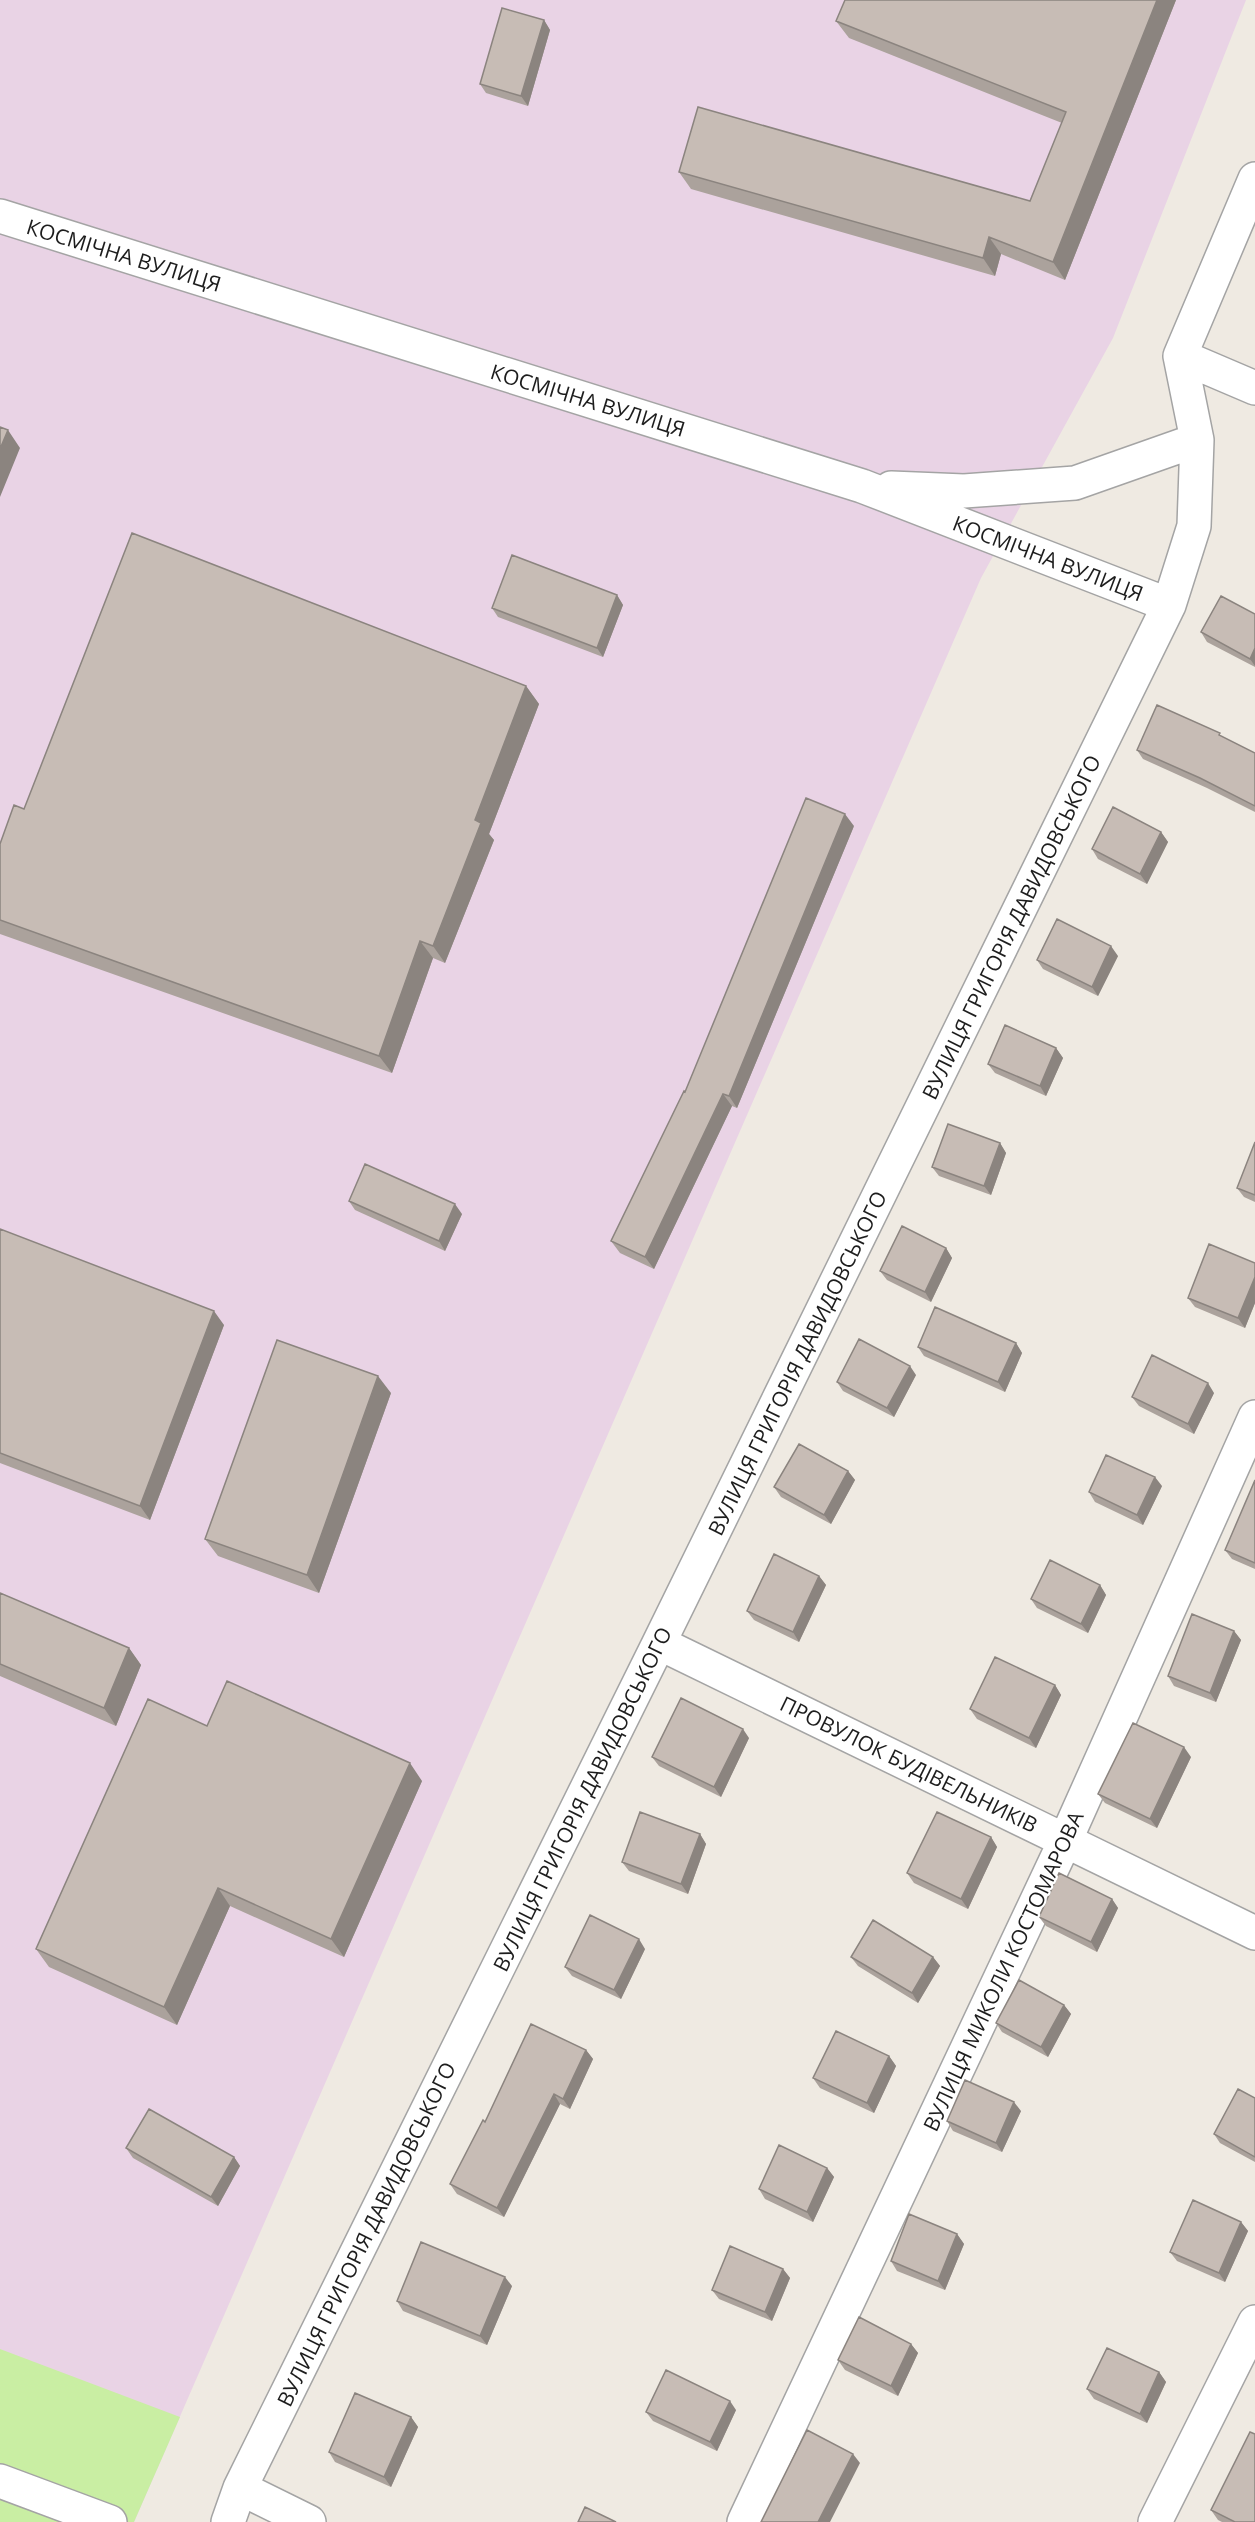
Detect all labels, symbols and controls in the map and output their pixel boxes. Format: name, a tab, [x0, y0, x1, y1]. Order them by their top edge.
street label: КОСМІЧНА ВУЛИЦЯ	[23, 212, 225, 298]
street label: КОСМІЧНА ВУЛИЦЯ	[487, 357, 689, 443]
street label: КОСМІЧНА ВУЛИЦЯ	[949, 509, 1147, 607]
street label: ВУЛИЦЯ ГРИГОРІЯ ДАВИДОВСЬКОГО	[915, 750, 1107, 1104]
street label: ВУЛИЦЯ ГРИГОРІЯ ДАВИДОВСЬКОГО	[701, 1186, 893, 1540]
street label: ВУЛИЦЯ ГРИГОРІЯ ДАВИДОВСЬКОГО	[486, 1622, 678, 1976]
street label: ПРОВУЛОК БУДІВЕЛЬНИКІВ	[776, 1689, 1042, 1839]
street label: ВУЛИЦЯ МИКОЛИ КОСТОМАРОВА	[916, 1806, 1090, 2135]
street label: ВУЛИЦЯ ГРИГОРІЯ ДАВИДОВСЬКОГО	[270, 2057, 462, 2411]

